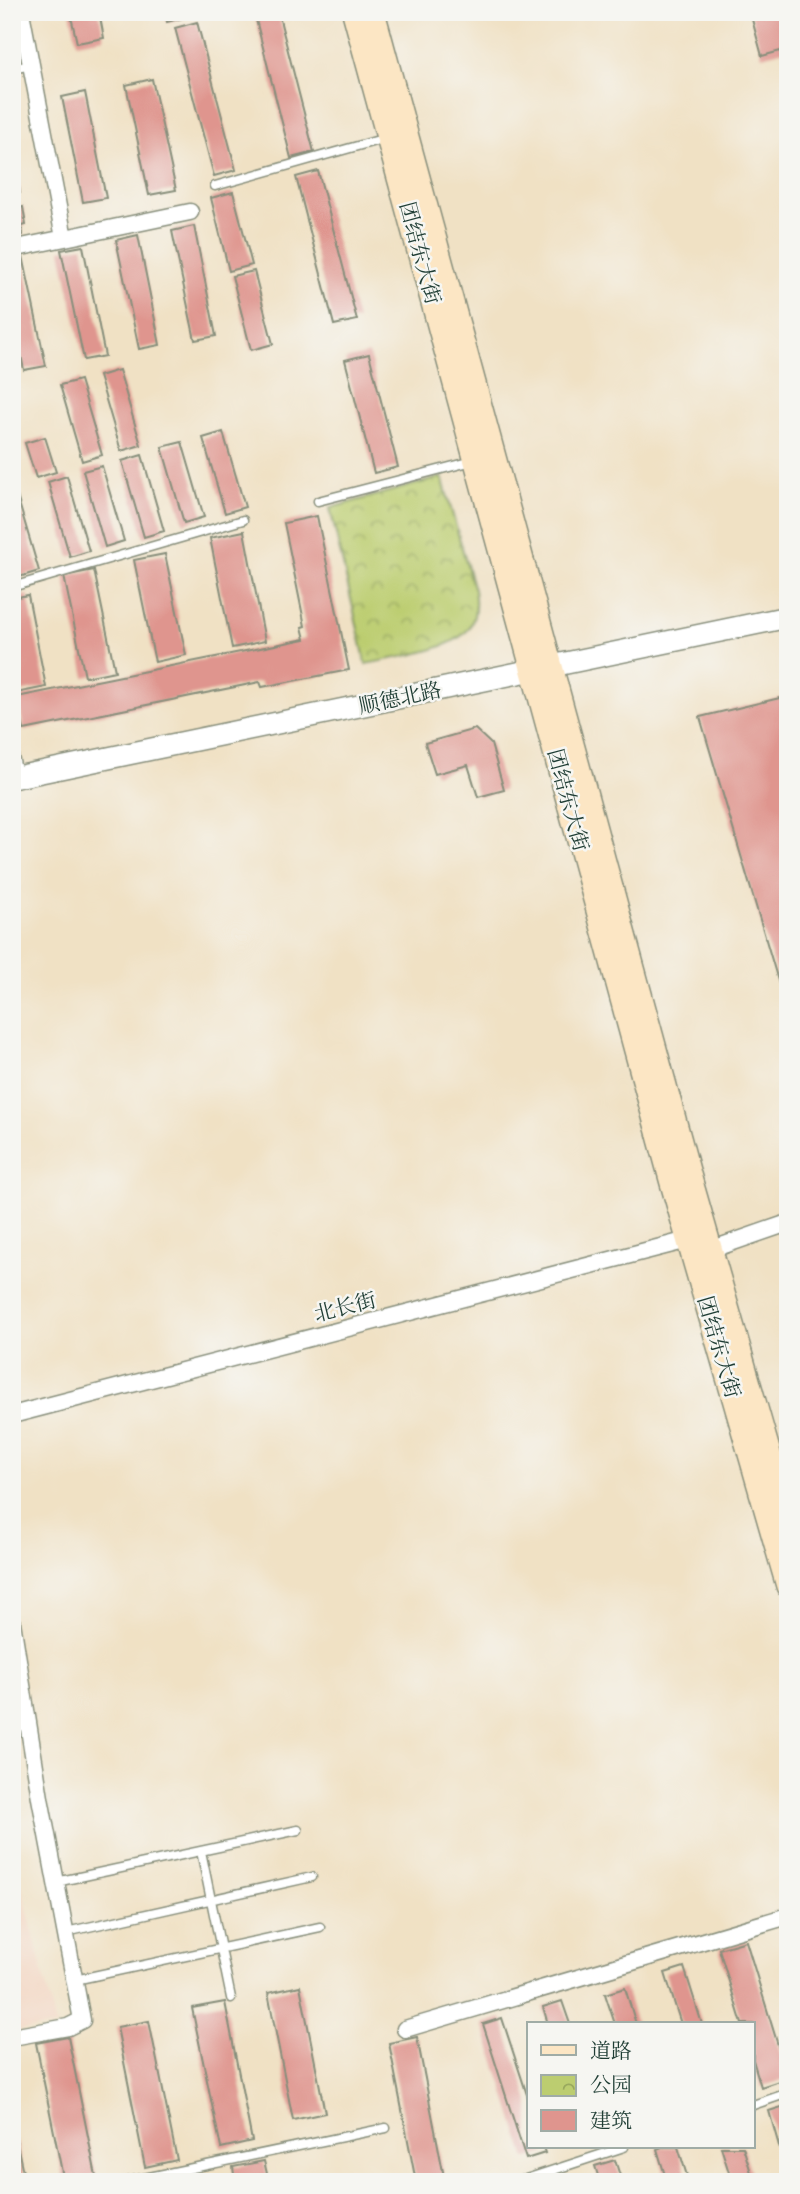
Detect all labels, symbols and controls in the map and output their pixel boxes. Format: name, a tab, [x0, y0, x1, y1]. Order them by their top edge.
street label: 团结东大街	[393, 199, 445, 307]
street label: 顺德北路	[356, 678, 444, 720]
street label: 团结东大街	[541, 746, 593, 854]
street label: 北长街	[312, 1288, 379, 1328]
street label: 团结东大街	[691, 1293, 745, 1401]
legend	[527, 2022, 754, 2148]
text: 道路	[590, 2039, 632, 2065]
text: 公园	[590, 2073, 632, 2099]
text: 建筑	[590, 2109, 632, 2135]

